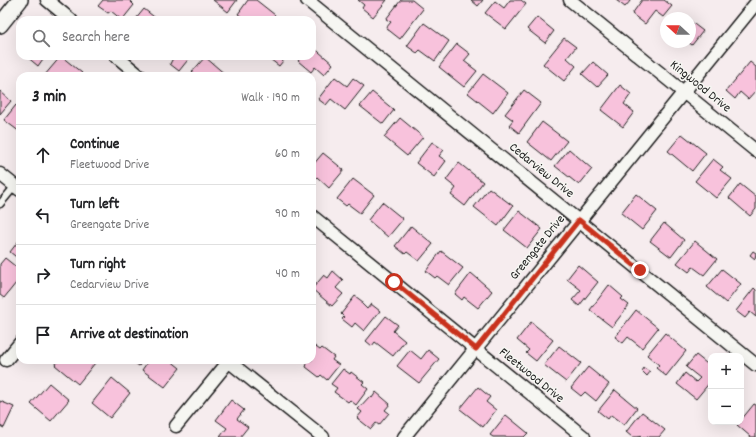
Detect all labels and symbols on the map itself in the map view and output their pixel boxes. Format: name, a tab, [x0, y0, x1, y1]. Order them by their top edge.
north arrow	[660, 12, 696, 48]
street label: Kingwood Drive	[665, 56, 735, 118]
street label: Cedarview Drive	[504, 139, 578, 203]
street label: Greengate Drive	[506, 211, 570, 285]
route end	[631, 261, 649, 279]
route start	[385, 273, 403, 291]
street label: Fleetwood Drive	[494, 344, 568, 408]

